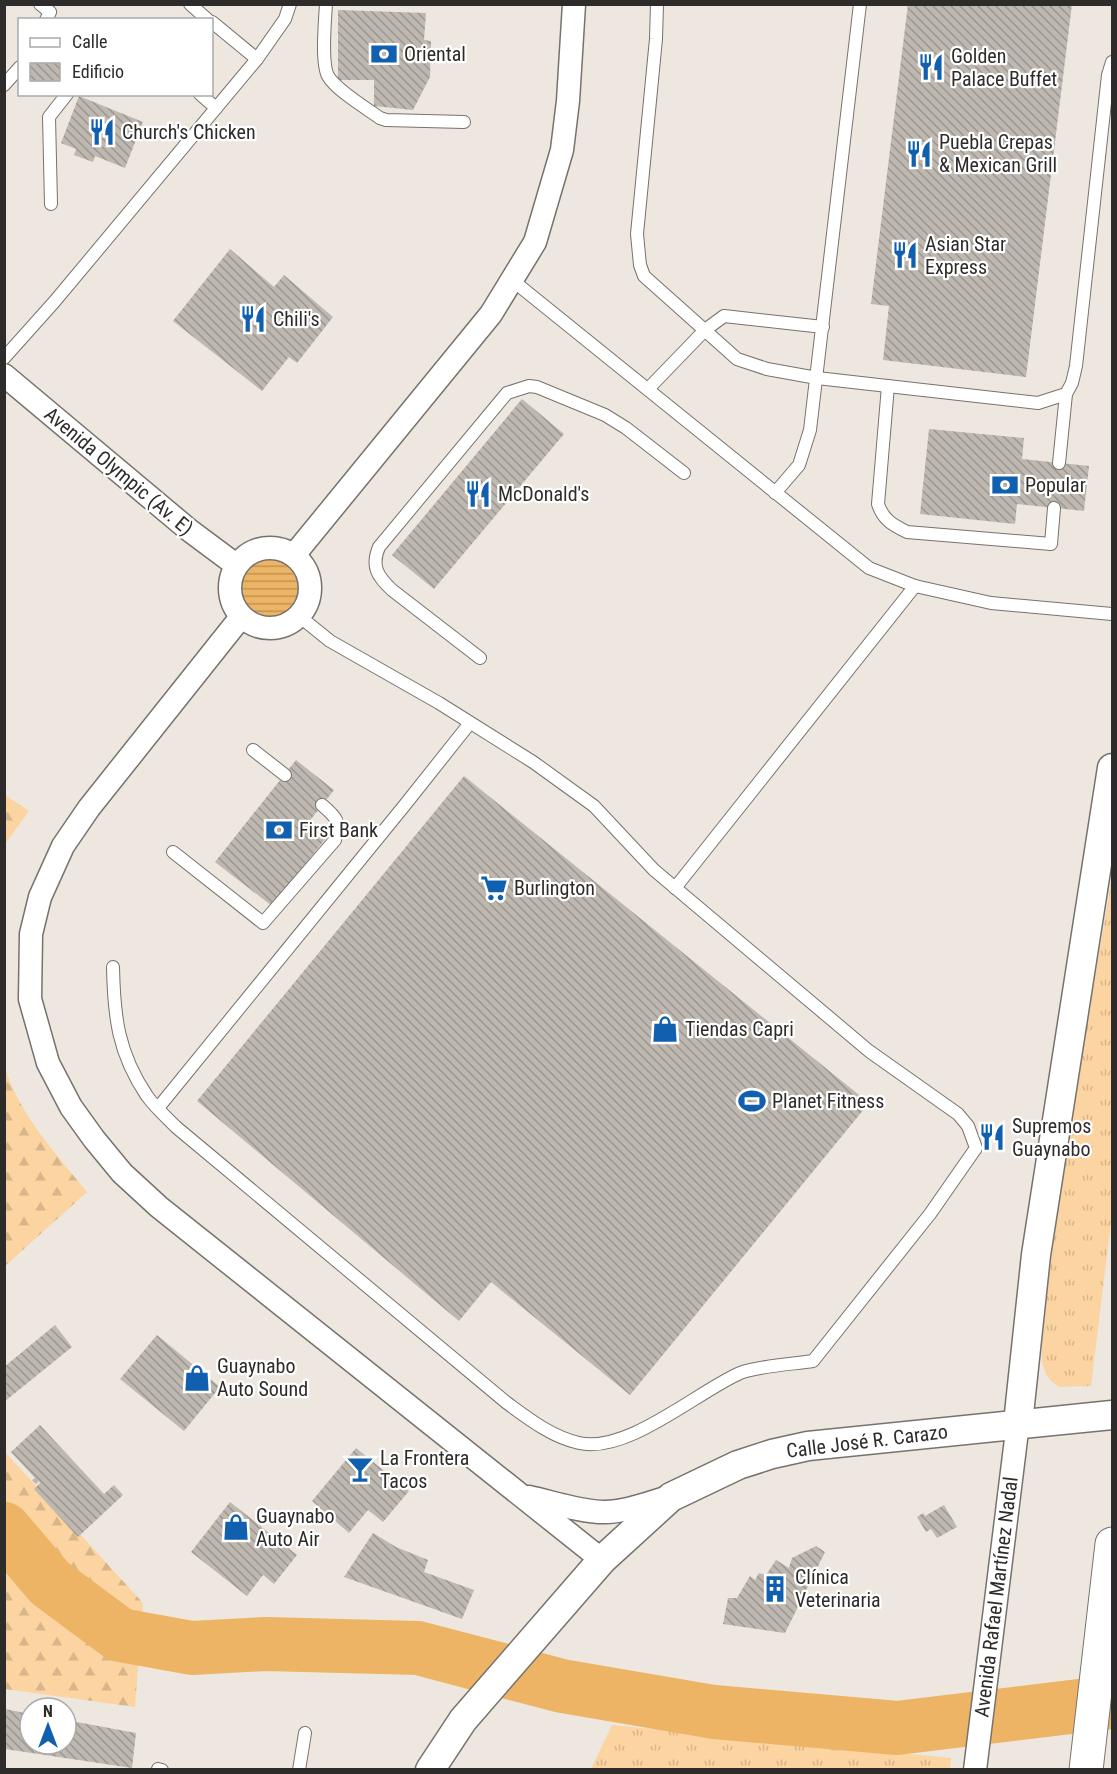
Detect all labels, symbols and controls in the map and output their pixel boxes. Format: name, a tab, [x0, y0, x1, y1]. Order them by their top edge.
legend	[18, 18, 213, 96]
text: Calle	[72, 31, 108, 52]
bank icon: Oriental	[369, 39, 399, 69]
place label: Oriental	[404, 42, 466, 66]
place label: Golden Palace Buffet	[951, 44, 1057, 91]
restaurant icon: Golden Palace Buffet	[916, 52, 946, 82]
text: Edificio	[72, 61, 124, 82]
restaurant icon: Church's Chicken	[87, 117, 117, 147]
place label: Church's Chicken	[122, 120, 256, 144]
place label: Puebla Crepas & Mexican Grill	[939, 130, 1057, 177]
restaurant icon: Puebla Crepas & Mexican Grill	[904, 139, 934, 169]
place label: Asian Star Express	[925, 232, 1006, 279]
restaurant icon: Asian Star Express	[890, 240, 920, 270]
restaurant icon: Chili's	[238, 304, 268, 334]
place label: Chili's	[273, 307, 320, 331]
street label: Avenida Olympic (Av. E)	[40, 402, 198, 540]
bank icon: Popular	[990, 470, 1020, 500]
place label: Popular	[1025, 473, 1086, 497]
restaurant icon: McDonald's	[463, 479, 493, 509]
place label: McDonald's	[498, 482, 589, 506]
bank icon: First Bank	[264, 815, 294, 845]
place label: First Bank	[299, 818, 378, 842]
supermarket icon: Burlington	[479, 873, 509, 903]
place label: Burlington	[514, 876, 595, 900]
shop icon: Tiendas Capri	[650, 1014, 680, 1044]
place label: Tiendas Capri	[685, 1017, 794, 1041]
sports icon: Planet Fitness	[737, 1086, 767, 1116]
place label: Planet Fitness	[772, 1089, 884, 1113]
place label: Supremos Guaynabo	[1012, 1114, 1091, 1161]
restaurant icon: Supremos Guaynabo	[977, 1122, 1007, 1152]
place label: Guaynabo Auto Sound	[217, 1354, 308, 1401]
shop icon: Guaynabo Auto Sound	[182, 1363, 212, 1393]
street label: Calle José R. Carazo	[785, 1419, 949, 1463]
place label: La Frontera Tacos	[380, 1446, 469, 1493]
bar icon: La Frontera Tacos	[345, 1454, 375, 1484]
street label: Avenida Rafael Martínez Nadal	[969, 1475, 1023, 1719]
place label: Guaynabo Auto Air	[256, 1504, 334, 1551]
shop icon: Guaynabo Auto Air	[221, 1512, 251, 1542]
place label: Clínica Veterinaria	[795, 1565, 881, 1612]
building icon: Clínica Veterinaria	[760, 1574, 790, 1604]
north arrow	[18, 1696, 78, 1756]
text: N	[43, 1702, 53, 1721]

